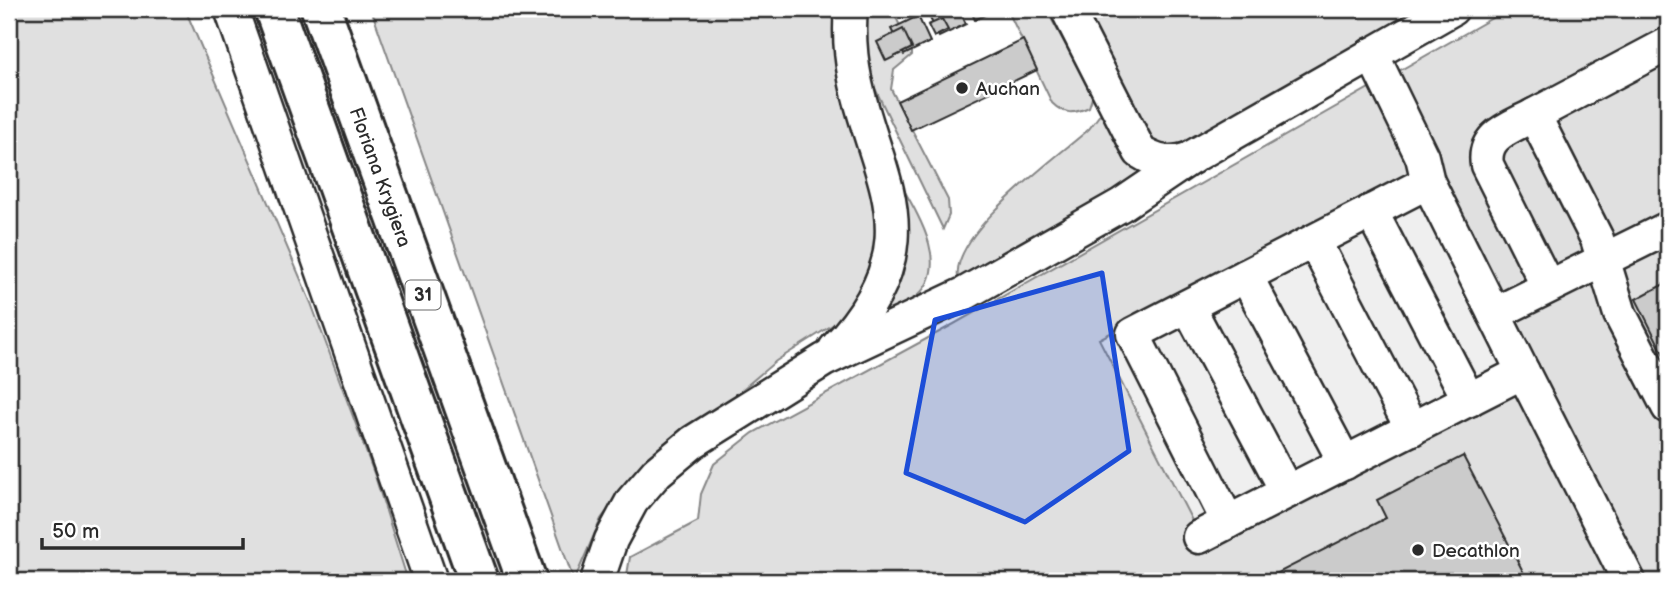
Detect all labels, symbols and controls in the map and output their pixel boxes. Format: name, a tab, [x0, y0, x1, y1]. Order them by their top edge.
place label: Auchan	[976, 78, 1040, 101]
marker: Auchan	[954, 80, 970, 96]
street label: Floriana Krygiera	[344, 105, 416, 250]
road number: 31	[406, 281, 440, 310]
scale bar	[42, 506, 243, 550]
text: 50 m	[52, 519, 99, 544]
place label: Decathlon	[1432, 540, 1520, 563]
marker: Decathlon	[1410, 542, 1426, 558]

